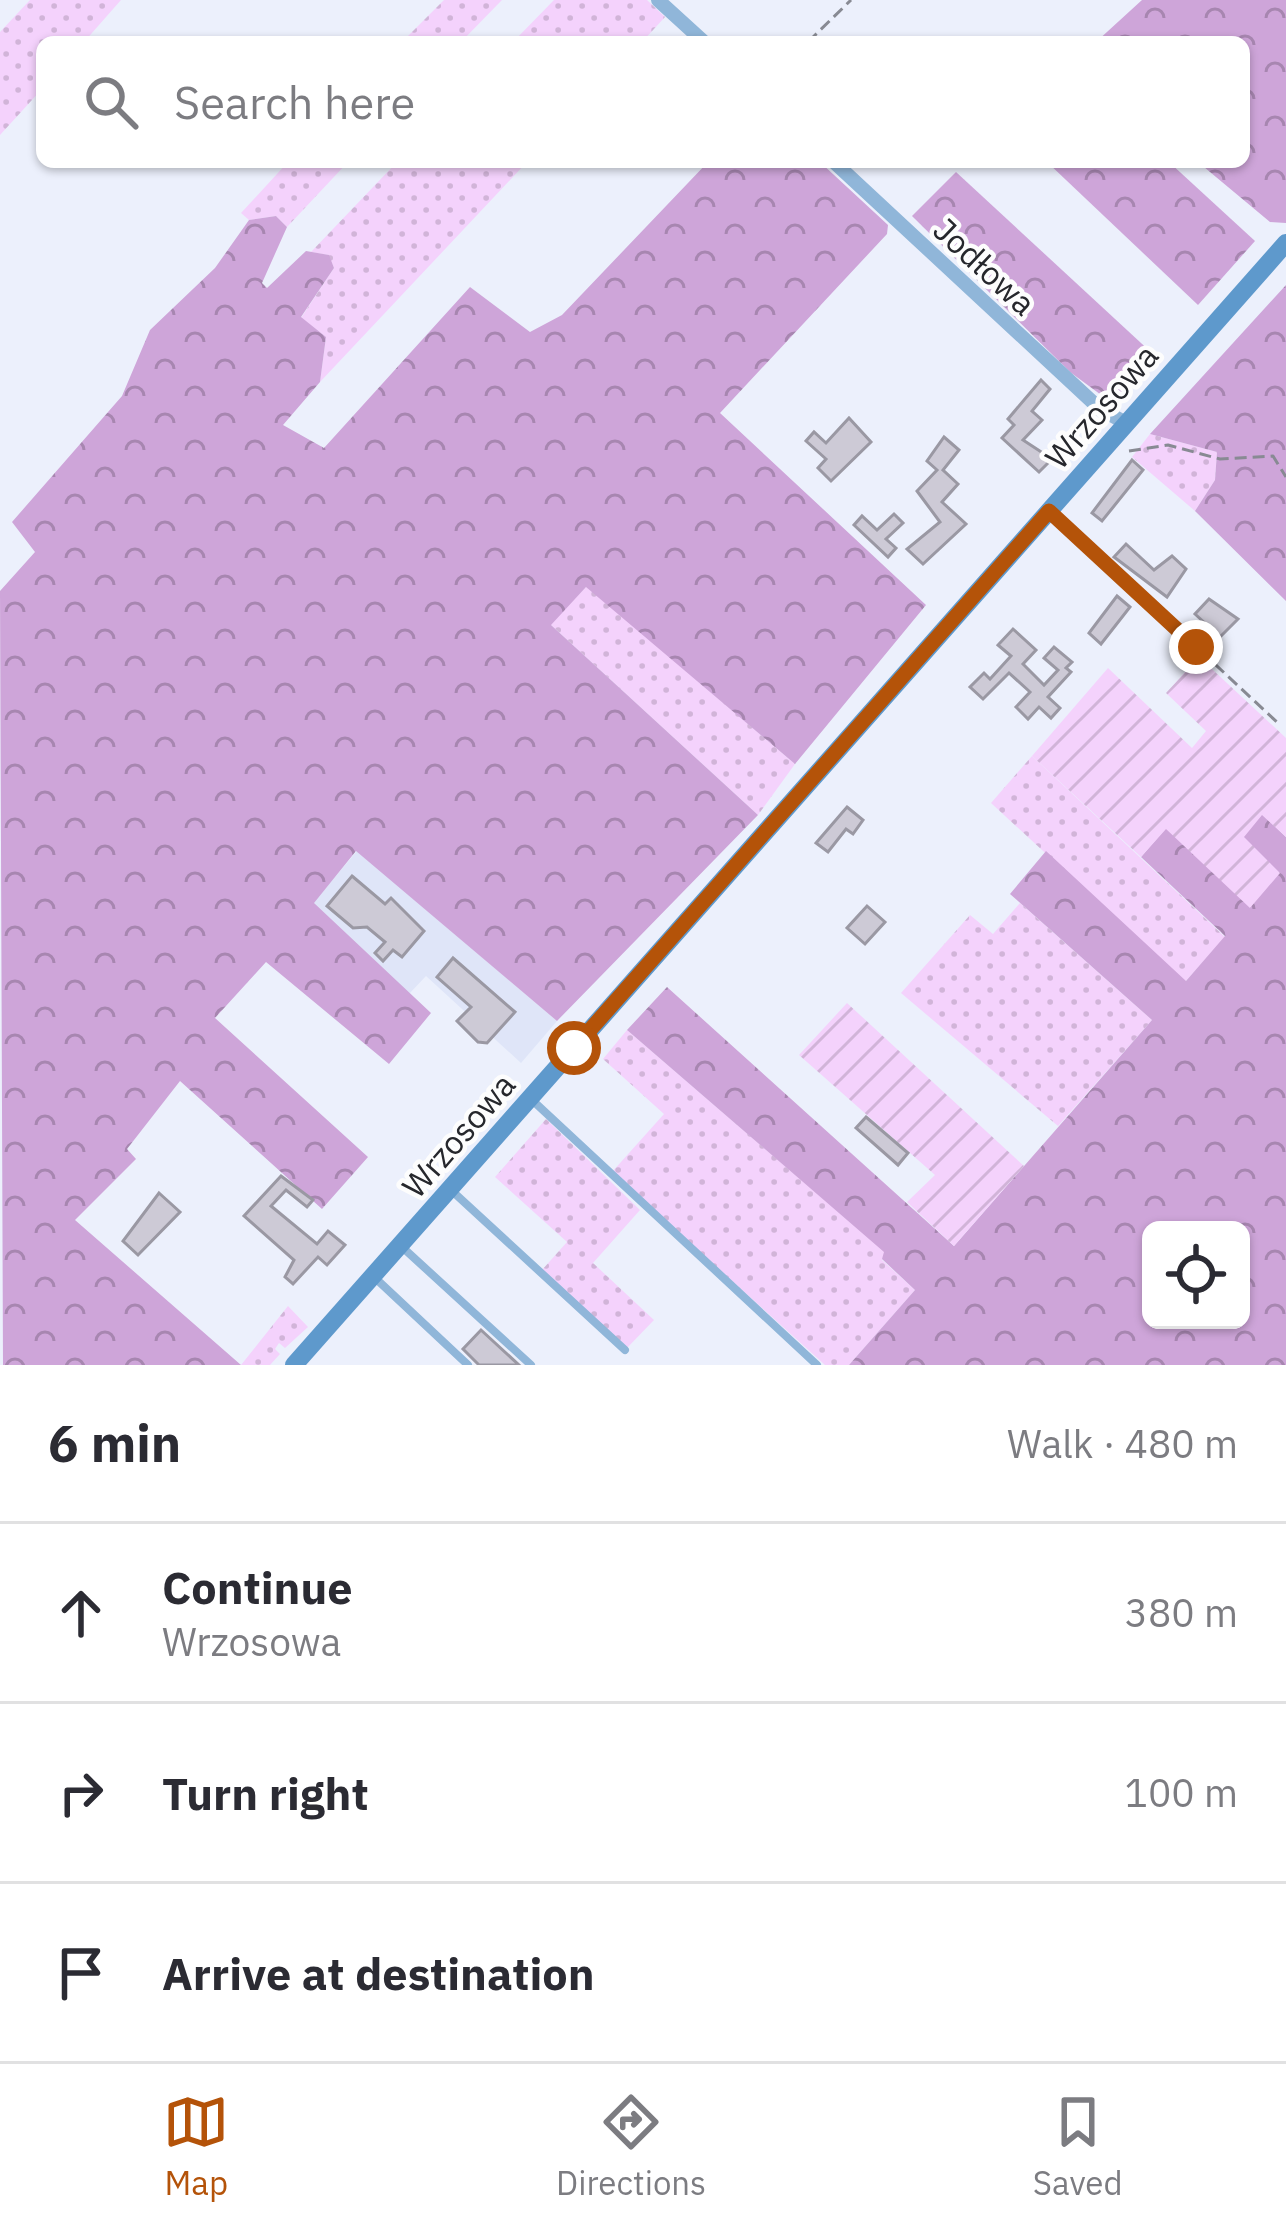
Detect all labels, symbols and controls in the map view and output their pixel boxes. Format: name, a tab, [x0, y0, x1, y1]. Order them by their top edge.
search box	[36, 36, 1250, 168]
icon: search	[78, 69, 144, 135]
text: Search here	[174, 73, 415, 131]
street label: Jodłowa	[925, 208, 1045, 324]
street label: Wrzosowa	[1035, 335, 1167, 477]
route end	[1169, 620, 1223, 674]
route start	[547, 1021, 601, 1075]
street label: Wrzosowa	[392, 1064, 524, 1206]
map controls	[1142, 1221, 1250, 1329]
button: locate	[1142, 1221, 1250, 1329]
text: 6 min	[48, 1410, 181, 1476]
text: Walk · 480 m	[1007, 1418, 1238, 1469]
text: Continue	[162, 1558, 353, 1616]
icon: ahead	[48, 1580, 114, 1646]
text: 380 m	[1125, 1587, 1238, 1638]
text: Wrzosowa	[162, 1616, 341, 1667]
icon: right	[48, 1760, 114, 1826]
text: Turn right	[162, 1764, 369, 1822]
text: 100 m	[1125, 1767, 1238, 1818]
icon: arrive	[48, 1940, 114, 2006]
text: Arrive at destination	[162, 1944, 595, 2002]
tab: Map	[163, 2089, 229, 2204]
tab: Directions	[556, 2089, 706, 2204]
tab: Saved	[1033, 2089, 1123, 2204]

